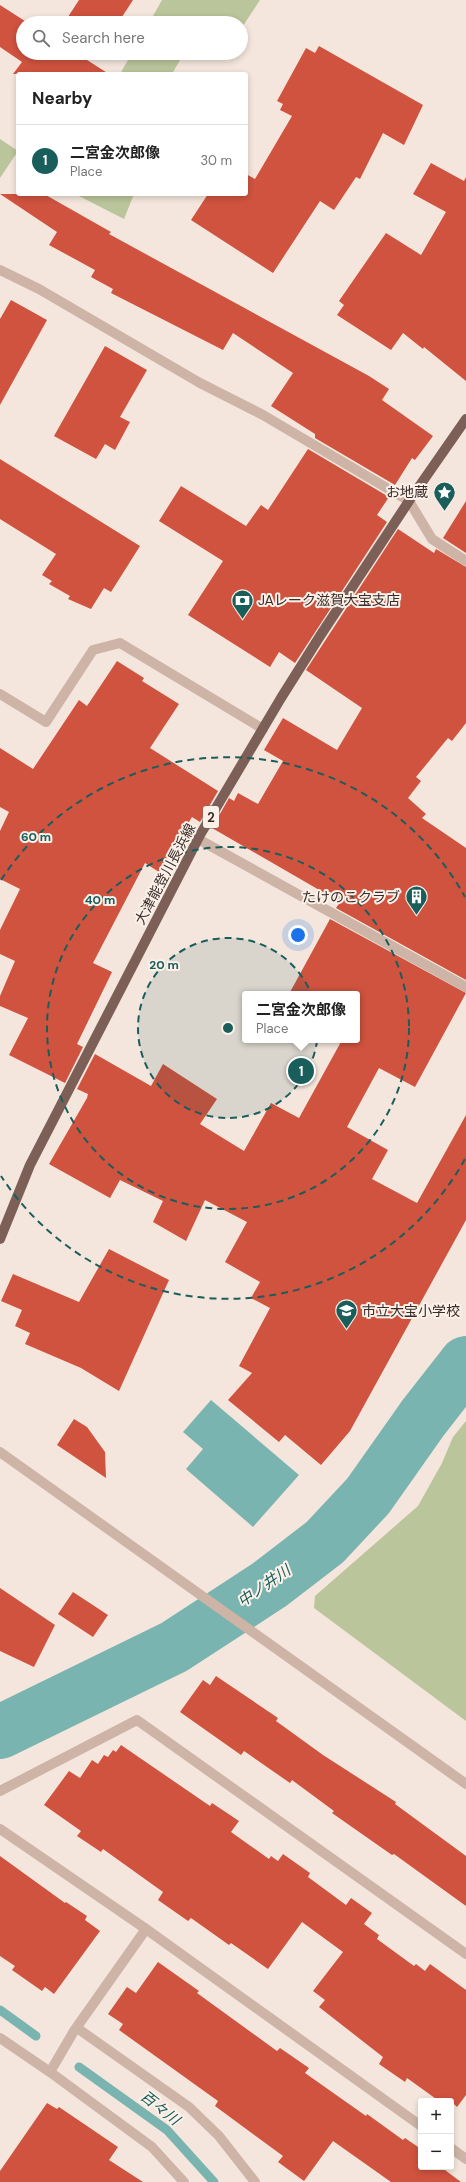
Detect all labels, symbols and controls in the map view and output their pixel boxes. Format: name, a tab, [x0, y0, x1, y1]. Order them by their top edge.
search box	[16, 16, 248, 60]
icon: search	[30, 27, 52, 49]
text: Search here	[62, 28, 145, 48]
text: Nearby	[32, 87, 92, 109]
text: 二宮金次郎像	[70, 143, 160, 163]
text: 1	[43, 152, 47, 169]
text: 30 m	[200, 152, 232, 169]
text: Place	[70, 163, 102, 180]
place icon: お地蔵	[431, 479, 457, 512]
place label: お地蔵	[386, 483, 428, 501]
bank icon: JAレーク滋賀大宝支店	[230, 587, 256, 620]
place label: JAレーク滋賀大宝支店	[258, 591, 400, 609]
road number: 2	[203, 806, 219, 828]
street label: 大津能登川長浜線	[131, 820, 199, 928]
text: 60 m	[21, 829, 51, 845]
building icon: たけのこクラブ	[403, 884, 429, 917]
place label: たけのこクラブ	[302, 888, 400, 906]
text: 40 m	[85, 892, 115, 908]
your location	[288, 925, 308, 945]
text: 20 m	[149, 957, 179, 973]
popup	[242, 991, 360, 1043]
text: 二宮金次郎像	[256, 1000, 346, 1020]
text: Place	[256, 1020, 288, 1037]
centre of rings	[221, 1021, 235, 1035]
pin: 1	[288, 1056, 314, 1086]
school or university icon: 市立大宝小学校	[334, 1298, 360, 1331]
place label: 市立大宝小学校	[362, 1302, 460, 1320]
water label: 中ノ井川	[234, 1559, 296, 1611]
water label: 百々川	[136, 2086, 185, 2131]
map controls	[418, 2098, 454, 2170]
button: +	[418, 2098, 454, 2134]
button: −	[418, 2134, 454, 2170]

